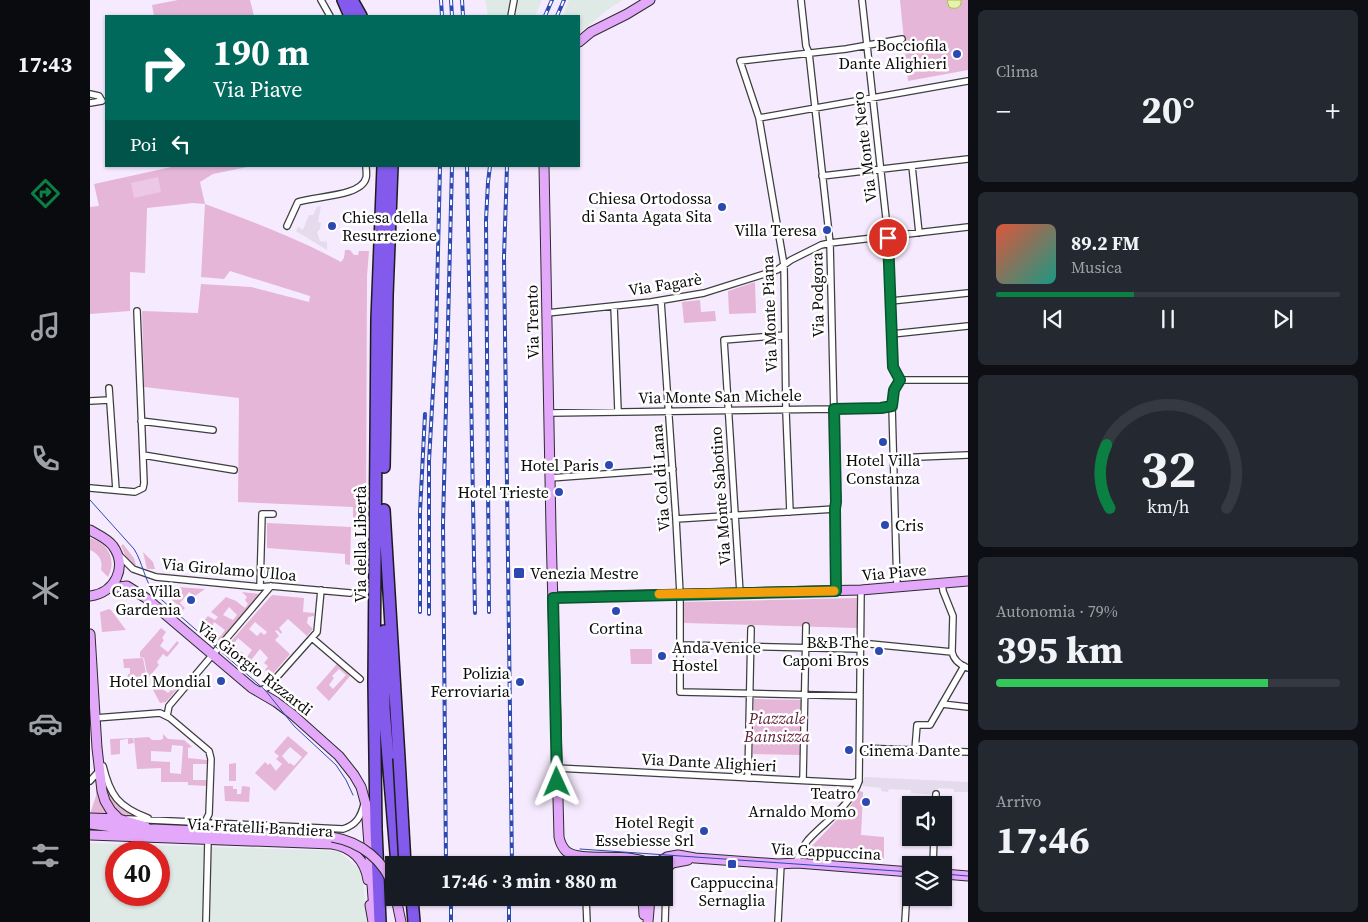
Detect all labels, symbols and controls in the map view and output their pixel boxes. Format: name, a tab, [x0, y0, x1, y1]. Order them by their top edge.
text: 190 m	[213, 29, 309, 77]
place label: Bocciofila Dante Alighieri	[839, 34, 948, 74]
icon: right	[130, 35, 195, 100]
marker: Bocciofila Dante Alighieri	[951, 48, 963, 60]
text: 17:43	[18, 49, 72, 79]
text: Clima	[996, 60, 1038, 82]
text: Via Piave	[213, 74, 302, 104]
text: 20°	[1141, 84, 1195, 136]
street label: Via Monte Nero	[846, 90, 882, 204]
text: −	[996, 92, 1011, 130]
text: +	[1325, 92, 1340, 130]
icon: left	[167, 130, 195, 158]
text: Poi	[130, 131, 157, 157]
icon: directions	[28, 176, 63, 211]
place label: Chiesa Ortodossa di Santa Agata Sita	[581, 187, 713, 227]
marker: Chiesa Ortodossa di Santa Agata Sita	[716, 201, 728, 213]
place label: Chiesa della Resurrezione	[342, 206, 437, 246]
pin	[867, 217, 909, 259]
place label: Villa Teresa	[734, 219, 818, 241]
marker: Chiesa della Resurrezione	[326, 220, 338, 232]
marker: Villa Teresa	[821, 224, 833, 236]
icon: arrive	[874, 224, 902, 252]
text: 89.2 FM	[1071, 230, 1140, 256]
street label: Via Podgora	[805, 251, 829, 338]
street label: Via Monte Piana	[756, 254, 782, 373]
text: Musica	[1071, 256, 1122, 278]
street label: Via Fagarè	[627, 267, 703, 301]
street label: Via Trento	[520, 285, 544, 359]
icon: previous	[1039, 305, 1067, 333]
icon: pause	[1154, 305, 1182, 333]
icon: next	[1269, 305, 1297, 333]
icon: music	[28, 309, 63, 344]
street label: Via Monte San Michele	[638, 384, 802, 408]
street label: Via Col di Lana	[645, 423, 675, 532]
street label: Via Monte Sabotino	[704, 426, 736, 566]
text: 32	[1140, 433, 1196, 504]
marker: Hotel Villa Constanza	[877, 436, 889, 448]
icon: phone	[28, 441, 63, 476]
place label: Hotel Villa Constanza	[846, 449, 921, 489]
place label: Hotel Paris	[520, 454, 599, 476]
marker: Hotel Paris	[603, 459, 615, 471]
place label: Hotel Trieste	[458, 481, 549, 503]
street label: Via della Libertà	[349, 484, 371, 603]
marker: Hotel Trieste	[553, 486, 565, 498]
text: km/h	[1147, 494, 1190, 519]
place label: Cris	[895, 514, 924, 536]
marker: Cris	[879, 519, 891, 531]
street label: Via Girolamo Ulloa	[161, 552, 298, 586]
street label: Via Piave	[861, 558, 927, 586]
place label: Venezia Mestre	[530, 562, 639, 584]
marker: Venezia Mestre	[512, 566, 526, 580]
icon: climate	[28, 573, 63, 608]
place label: Casa Villa Gardenia	[112, 580, 182, 620]
marker: Casa Villa Gardenia	[185, 594, 197, 606]
text: Autonomia · 79%	[996, 600, 1118, 622]
marker: Cortina	[610, 605, 622, 617]
street label: Via Giorgio Rizzardi	[192, 616, 318, 720]
place label: Cortina	[589, 617, 644, 639]
text: 395 km	[996, 624, 1123, 676]
place label: B&B The Caponi Bros	[782, 631, 869, 671]
place label: Anda Venice Hostel	[672, 636, 761, 676]
marker: B&B The Caponi Bros	[873, 645, 885, 657]
marker: Anda Venice Hostel	[656, 650, 668, 662]
place label: Polizia Ferroviaria	[430, 662, 511, 702]
place label: Hotel Mondial	[109, 670, 211, 692]
marker: Hotel Mondial	[215, 675, 227, 687]
marker: Polizia Ferroviaria	[514, 676, 526, 688]
icon: car	[28, 706, 63, 741]
park label: Piazzale Bainsizza	[743, 707, 811, 747]
place label: Cinema Dante	[859, 739, 960, 761]
marker: Cinema Dante	[843, 744, 855, 756]
street label: Via Dante Alighieri	[641, 747, 777, 777]
position arrow	[530, 755, 582, 807]
place label: Teatro Arnaldo Momo	[748, 782, 856, 822]
text: Arrivo	[996, 790, 1041, 812]
marker: Teatro Arnaldo Momo	[860, 796, 872, 808]
map controls	[902, 796, 952, 906]
button: sound	[902, 796, 952, 846]
place label: Hotel Regit Essebiesse Srl	[595, 811, 695, 851]
street label: Via Fratelli Bandiera	[186, 812, 335, 842]
text: 17:46	[996, 814, 1090, 866]
marker: Hotel Regit Essebiesse Srl	[698, 825, 710, 837]
street label: Via Cappuccina	[770, 837, 883, 865]
icon: filters	[28, 838, 63, 873]
speed limit sign: 40	[105, 841, 170, 906]
button: layers	[902, 856, 952, 906]
marker: Cappuccina Sernaglia	[726, 858, 738, 870]
text: 17:46 · 3 min · 880 m	[441, 868, 617, 894]
place label: Cappuccina Sernaglia	[690, 871, 775, 911]

